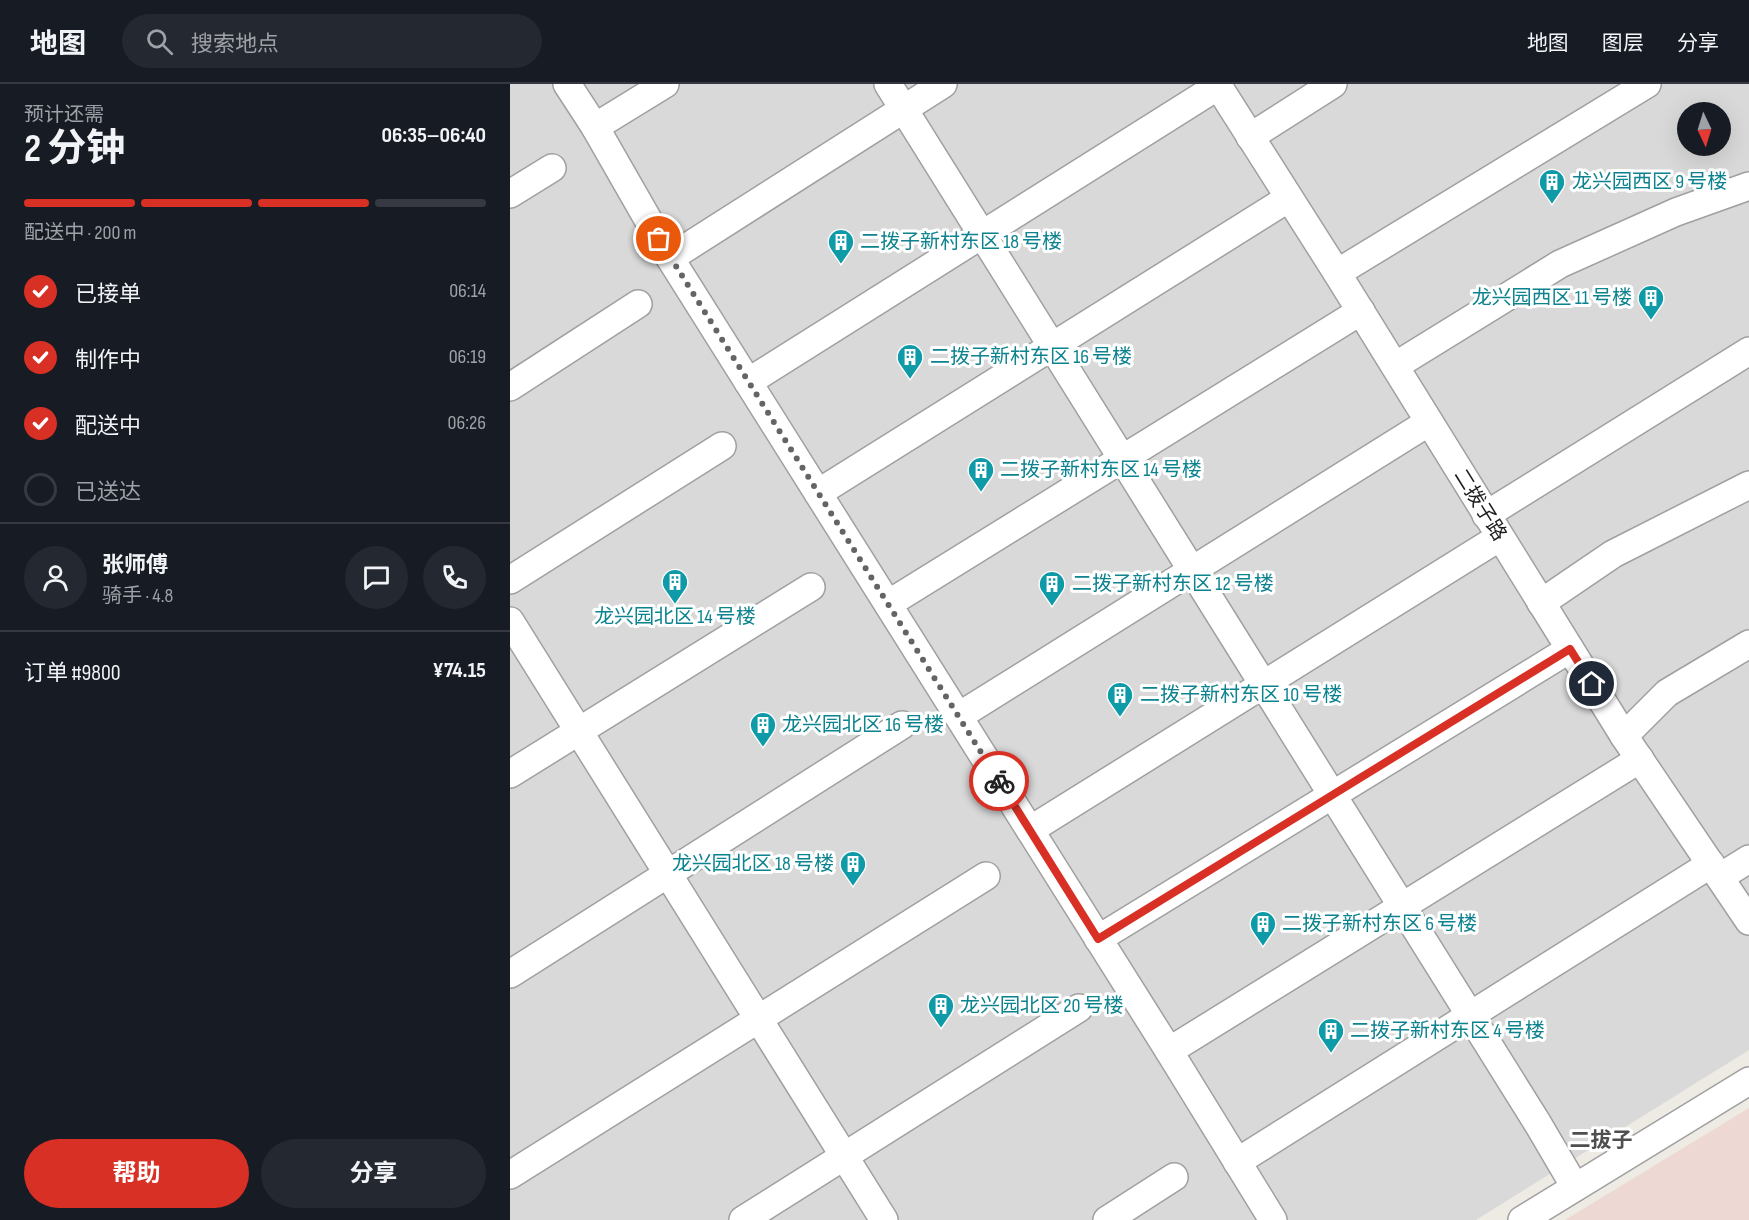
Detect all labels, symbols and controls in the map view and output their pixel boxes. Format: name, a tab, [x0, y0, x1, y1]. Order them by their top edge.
search box	[122, 14, 542, 68]
icon: search	[143, 25, 176, 58]
text: 地图	[30, 28, 86, 61]
text: 搜索地点	[191, 31, 279, 58]
text: 地图	[1527, 31, 1569, 56]
text: 图层	[1602, 31, 1644, 56]
text: 分享	[1677, 31, 1719, 56]
north arrow	[1677, 102, 1731, 156]
map controls	[1677, 102, 1731, 156]
text: 预计还需	[24, 103, 104, 127]
text: 06:35–06:40	[382, 122, 486, 149]
text: 2 分钟	[24, 126, 125, 173]
building icon: 龙兴园西区 9 号楼	[1537, 167, 1567, 205]
place label: 龙兴园西区 9 号楼	[1572, 170, 1727, 194]
pin	[633, 213, 684, 264]
text: 配送中 · 200 m	[24, 221, 136, 245]
icon: bag	[642, 222, 675, 255]
building icon: 二拨子新村东区 18 号楼	[826, 227, 856, 265]
place label: 二拨子新村东区 18 号楼	[860, 230, 1062, 254]
icon: check	[24, 275, 57, 308]
text: 06:14	[449, 279, 486, 303]
text: 已接单	[75, 281, 141, 308]
building icon: 龙兴园西区 11 号楼	[1636, 283, 1666, 321]
place label: 龙兴园西区 11 号楼	[1472, 286, 1632, 310]
icon: check	[24, 341, 57, 374]
building icon: 二拨子新村东区 16 号楼	[895, 342, 925, 380]
text: 06:19	[449, 345, 486, 369]
place label: 二拨子新村东区 16 号楼	[930, 345, 1132, 369]
text: 制作中	[75, 347, 141, 374]
icon: check	[24, 407, 57, 440]
text: 06:26	[448, 411, 486, 435]
text: 配送中	[75, 413, 141, 440]
building icon: 二拨子新村东区 14 号楼	[966, 455, 996, 493]
place label: 二拨子新村东区 14 号楼	[1000, 458, 1202, 482]
street label: 二拨子路	[1449, 465, 1511, 545]
text: 已送达	[75, 479, 141, 506]
button: person	[24, 546, 87, 609]
button: chat	[345, 546, 408, 609]
button: phone	[423, 546, 486, 609]
text: 张师傅	[102, 552, 168, 579]
building icon: 龙兴园北区 14 号楼	[660, 567, 690, 605]
building icon: 二拨子新村东区 12 号楼	[1037, 569, 1067, 607]
place label: 二拨子新村东区 12 号楼	[1072, 572, 1274, 596]
text: 骑手 · 4.8	[102, 584, 173, 608]
place label: 龙兴园北区 14 号楼	[594, 605, 756, 629]
text: ¥74.15	[433, 657, 486, 684]
pin	[1566, 658, 1617, 709]
text: 订单 #9800	[24, 660, 121, 687]
icon: home	[1575, 667, 1608, 700]
building icon: 二拨子新村东区 10 号楼	[1105, 680, 1135, 718]
place label: 二拨子新村东区 10 号楼	[1140, 683, 1342, 707]
building icon: 龙兴园北区 16 号楼	[748, 710, 778, 748]
place label: 龙兴园北区 16 号楼	[782, 713, 944, 737]
courier	[969, 751, 1029, 811]
icon: bike	[983, 765, 1016, 798]
building icon: 龙兴园北区 18 号楼	[838, 849, 868, 887]
place label: 龙兴园北区 18 号楼	[672, 852, 834, 876]
building icon: 二拨子新村东区 6 号楼	[1248, 909, 1278, 947]
place label: 二拨子新村东区 6 号楼	[1282, 912, 1477, 936]
building icon: 龙兴园北区 20 号楼	[926, 991, 956, 1029]
place label: 龙兴园北区 20 号楼	[960, 994, 1124, 1018]
building icon: 二拨子新村东区 4 号楼	[1316, 1016, 1346, 1054]
place label: 二拨子新村东区 4 号楼	[1350, 1019, 1545, 1043]
district label: 二拔子	[1570, 1128, 1633, 1153]
button: 帮助	[24, 1139, 249, 1208]
button: 分享	[261, 1139, 486, 1208]

